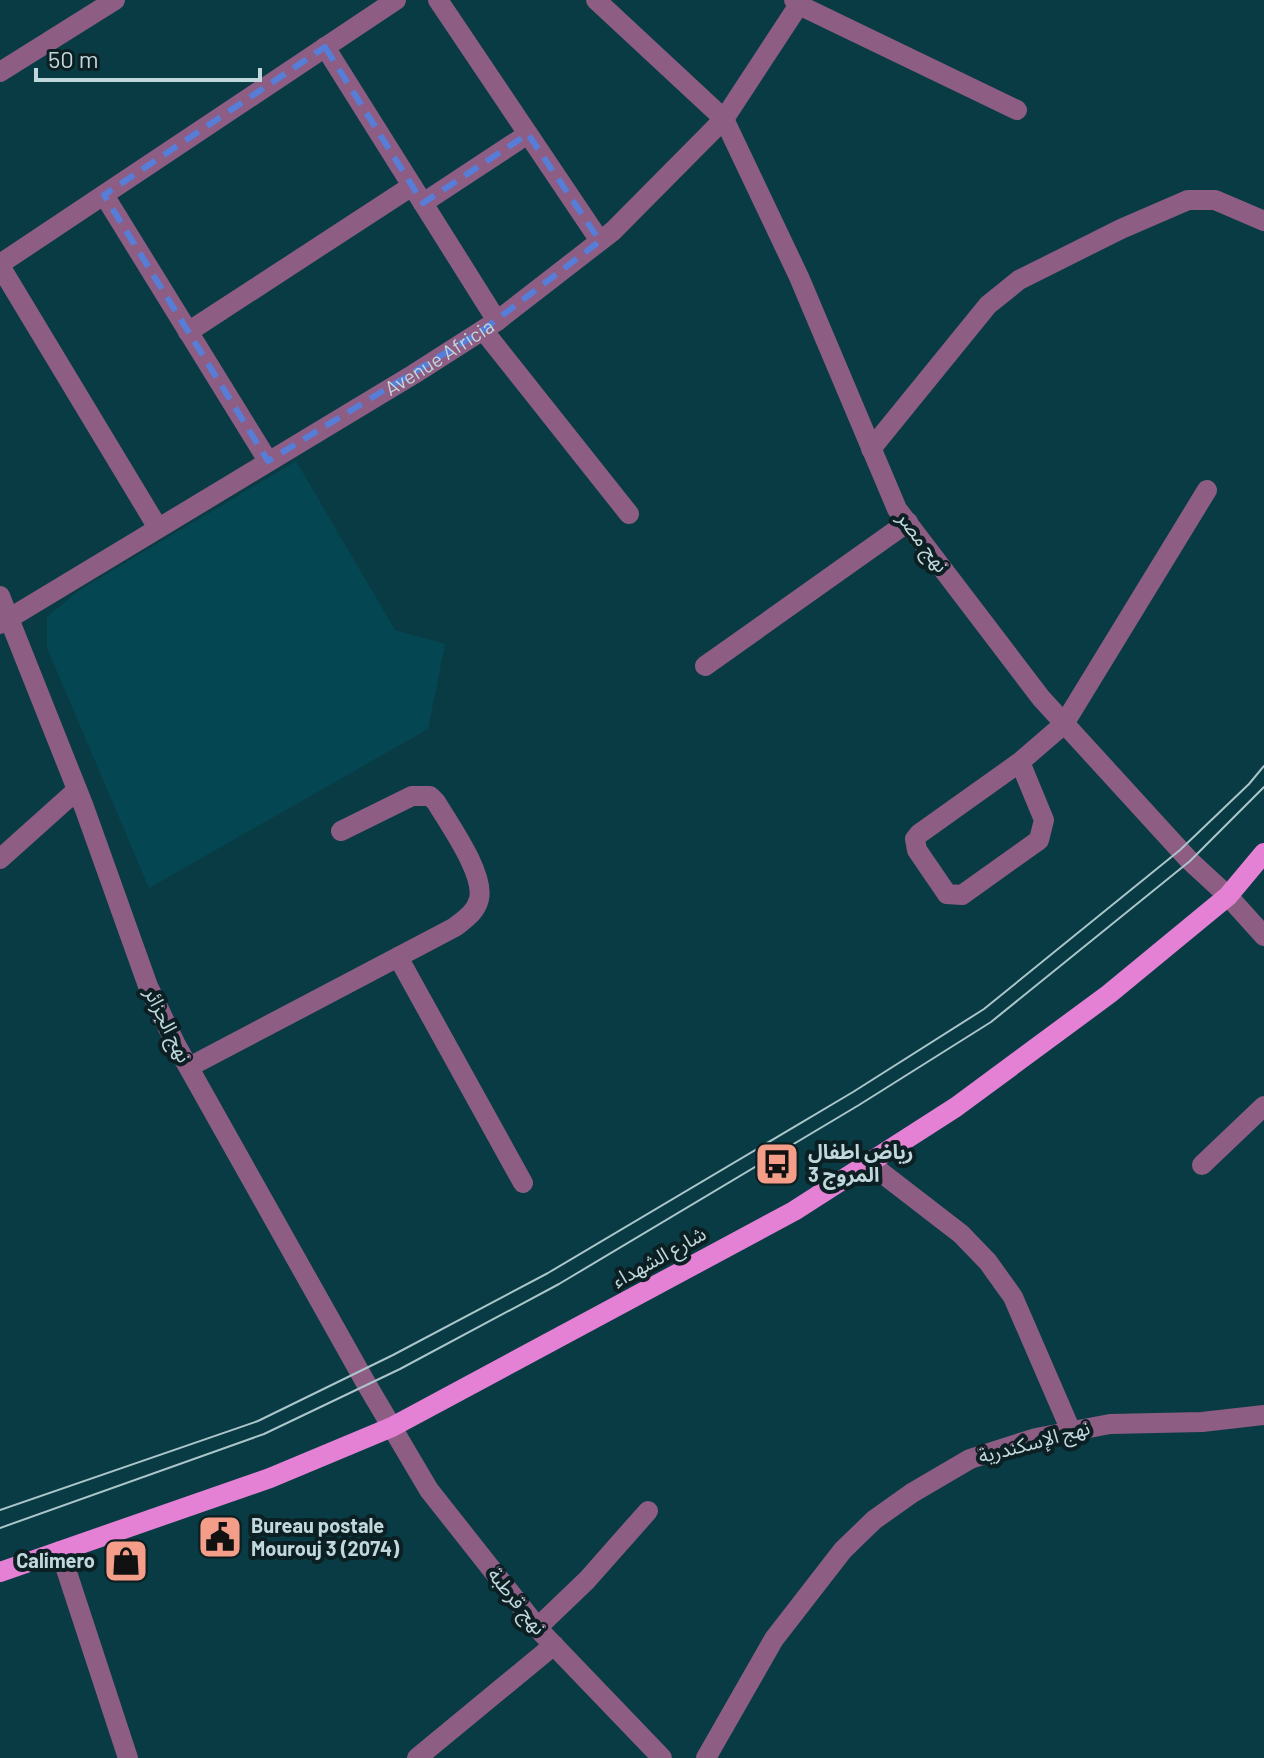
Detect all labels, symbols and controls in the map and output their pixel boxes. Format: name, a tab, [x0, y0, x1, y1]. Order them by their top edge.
scale bar	[36, 32, 260, 82]
text: 50 m	[48, 44, 99, 73]
street label: Avenue Africia	[380, 313, 498, 400]
street label: نهج مصر	[889, 505, 954, 579]
street label: نهج الجزائر	[136, 982, 197, 1068]
place label: رياض اطفال المروج 3	[808, 1139, 914, 1190]
bus stop icon: رياض اطفال المروج 3	[753, 1140, 801, 1188]
street label: شارع الشهداء	[607, 1220, 712, 1295]
street label: نهج الإسكندرية	[975, 1415, 1093, 1471]
public building icon: Bureau postale Mourouj 3 (2074)	[196, 1513, 244, 1561]
place label: Bureau postale Mourouj 3 (2074)	[251, 1513, 399, 1560]
shop icon: Calimero	[102, 1537, 150, 1585]
place label: Calimero	[16, 1548, 95, 1572]
street label: نهج قرطبة	[481, 1562, 552, 1641]

